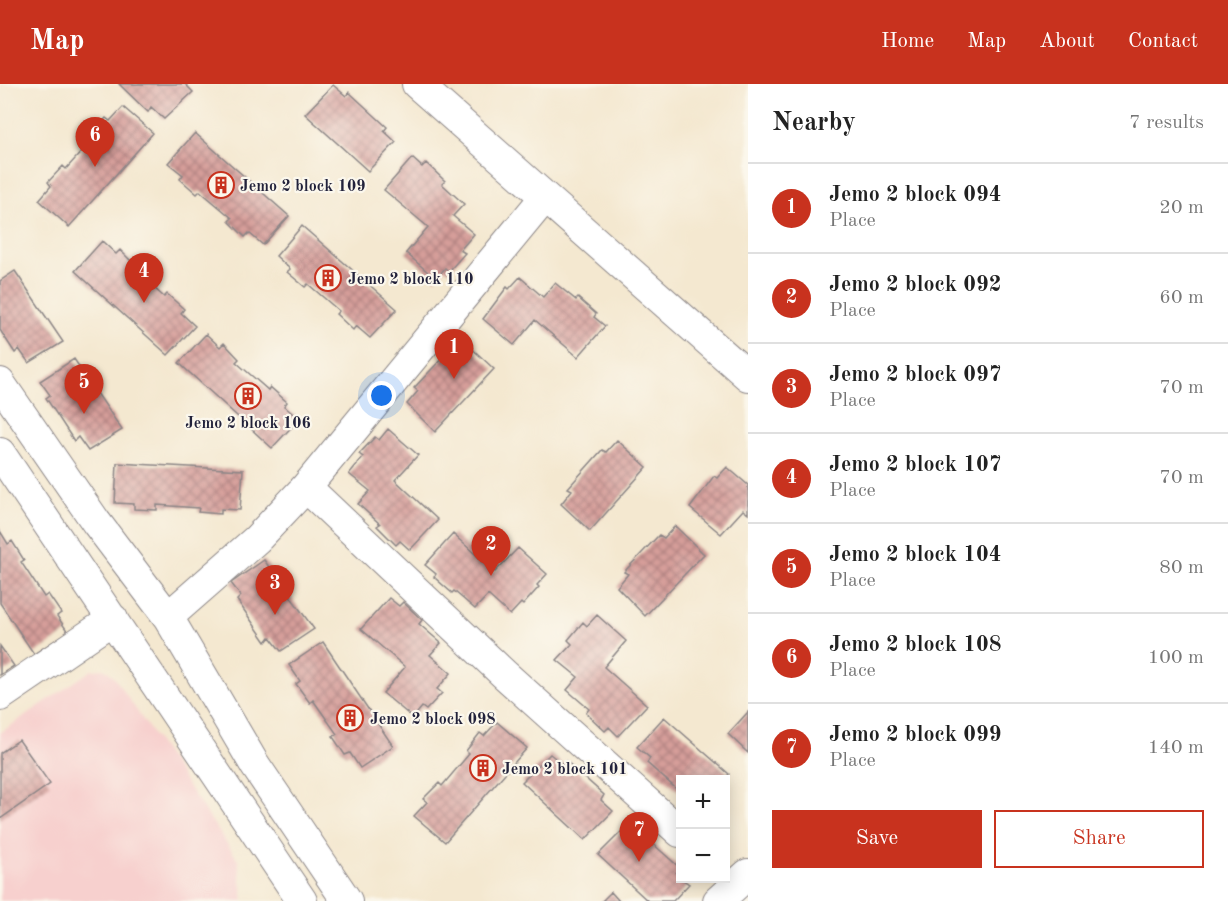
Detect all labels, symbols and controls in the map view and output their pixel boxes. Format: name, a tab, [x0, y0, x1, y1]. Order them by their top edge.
text: Map	[30, 28, 84, 56]
text: Home	[881, 31, 934, 52]
text: Map	[967, 31, 1006, 52]
text: About	[1039, 31, 1095, 52]
text: Contact	[1128, 31, 1198, 52]
text: Nearby	[772, 110, 856, 136]
text: 7 results	[1129, 113, 1204, 133]
pin: 6	[76, 118, 115, 167]
building icon: Jemo 2 block 109	[206, 170, 236, 200]
place label: Jemo 2 block 109	[240, 179, 366, 195]
text: Jemo 2 block 094	[829, 184, 1002, 206]
text: 1	[786, 198, 797, 218]
text: 20 m	[1159, 198, 1204, 218]
text: Place	[829, 211, 876, 231]
pin: 4	[124, 254, 164, 303]
building icon: Jemo 2 block 110	[313, 263, 343, 293]
place label: Jemo 2 block 110	[348, 272, 474, 288]
text: Jemo 2 block 092	[829, 274, 1002, 296]
text: 2	[786, 288, 797, 308]
text: 60 m	[1159, 288, 1204, 308]
text: Place	[829, 301, 876, 321]
pin: 1	[434, 330, 474, 379]
pin: 5	[64, 364, 104, 414]
text: Jemo 2 block 097	[829, 364, 1002, 386]
text: 3	[786, 378, 797, 398]
text: 70 m	[1159, 378, 1204, 398]
building icon: Jemo 2 block 106	[233, 381, 263, 411]
your location	[367, 381, 396, 410]
text: Place	[829, 391, 876, 411]
place label: Jemo 2 block 106	[185, 416, 311, 432]
text: Jemo 2 block 107	[829, 454, 1002, 476]
text: 4	[786, 468, 797, 488]
text: 70 m	[1159, 468, 1204, 488]
text: Place	[829, 481, 876, 501]
pin: 2	[472, 526, 510, 576]
text: Jemo 2 block 104	[829, 544, 1002, 566]
text: 5	[786, 558, 797, 578]
text: 80 m	[1159, 558, 1204, 578]
pin: 3	[256, 566, 294, 615]
text: Place	[829, 571, 876, 591]
text: Jemo 2 block 108	[829, 634, 1002, 656]
text: 6	[786, 648, 797, 668]
text: 100 m	[1148, 648, 1204, 668]
text: Place	[829, 661, 876, 681]
building icon: Jemo 2 block 098	[335, 703, 365, 733]
place label: Jemo 2 block 098	[370, 712, 496, 728]
text: Jemo 2 block 099	[829, 724, 1002, 746]
text: 7	[786, 738, 797, 758]
text: 140 m	[1148, 738, 1204, 758]
text: Place	[829, 751, 876, 771]
building icon: Jemo 2 block 101	[468, 753, 498, 783]
place label: Jemo 2 block 101	[502, 762, 628, 778]
map controls	[676, 775, 730, 883]
button: +	[676, 775, 730, 829]
button: Save	[772, 810, 982, 868]
button: Share	[994, 810, 1204, 868]
pin: 7	[620, 812, 658, 862]
button: −	[676, 829, 730, 883]

